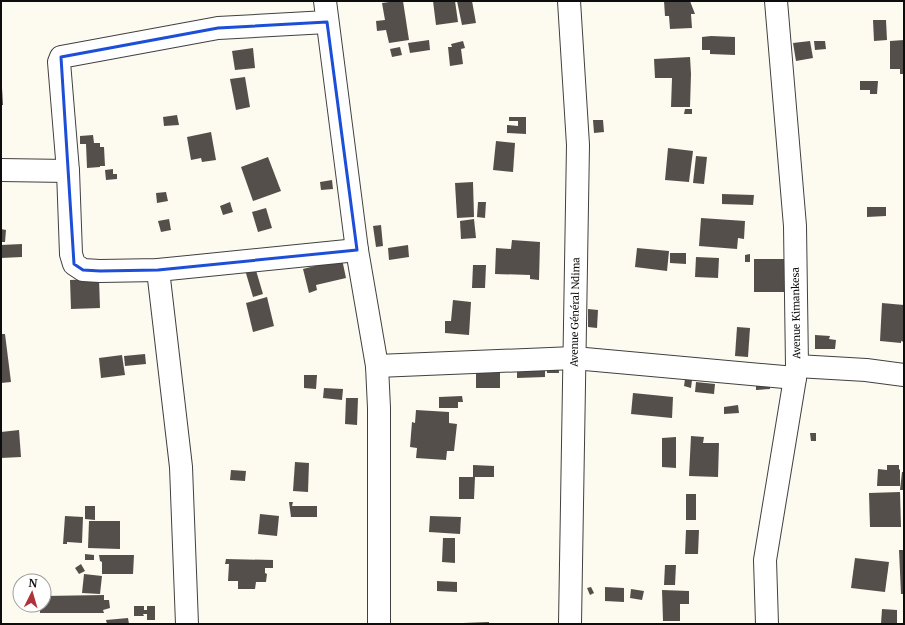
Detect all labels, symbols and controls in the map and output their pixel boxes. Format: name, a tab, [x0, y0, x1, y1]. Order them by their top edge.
street label: Avenue Général Ndima	[568, 256, 582, 368]
street label: Avenue Kimankesa	[789, 266, 803, 360]
north arrow	[12, 573, 52, 613]
text: N	[28, 576, 38, 590]

